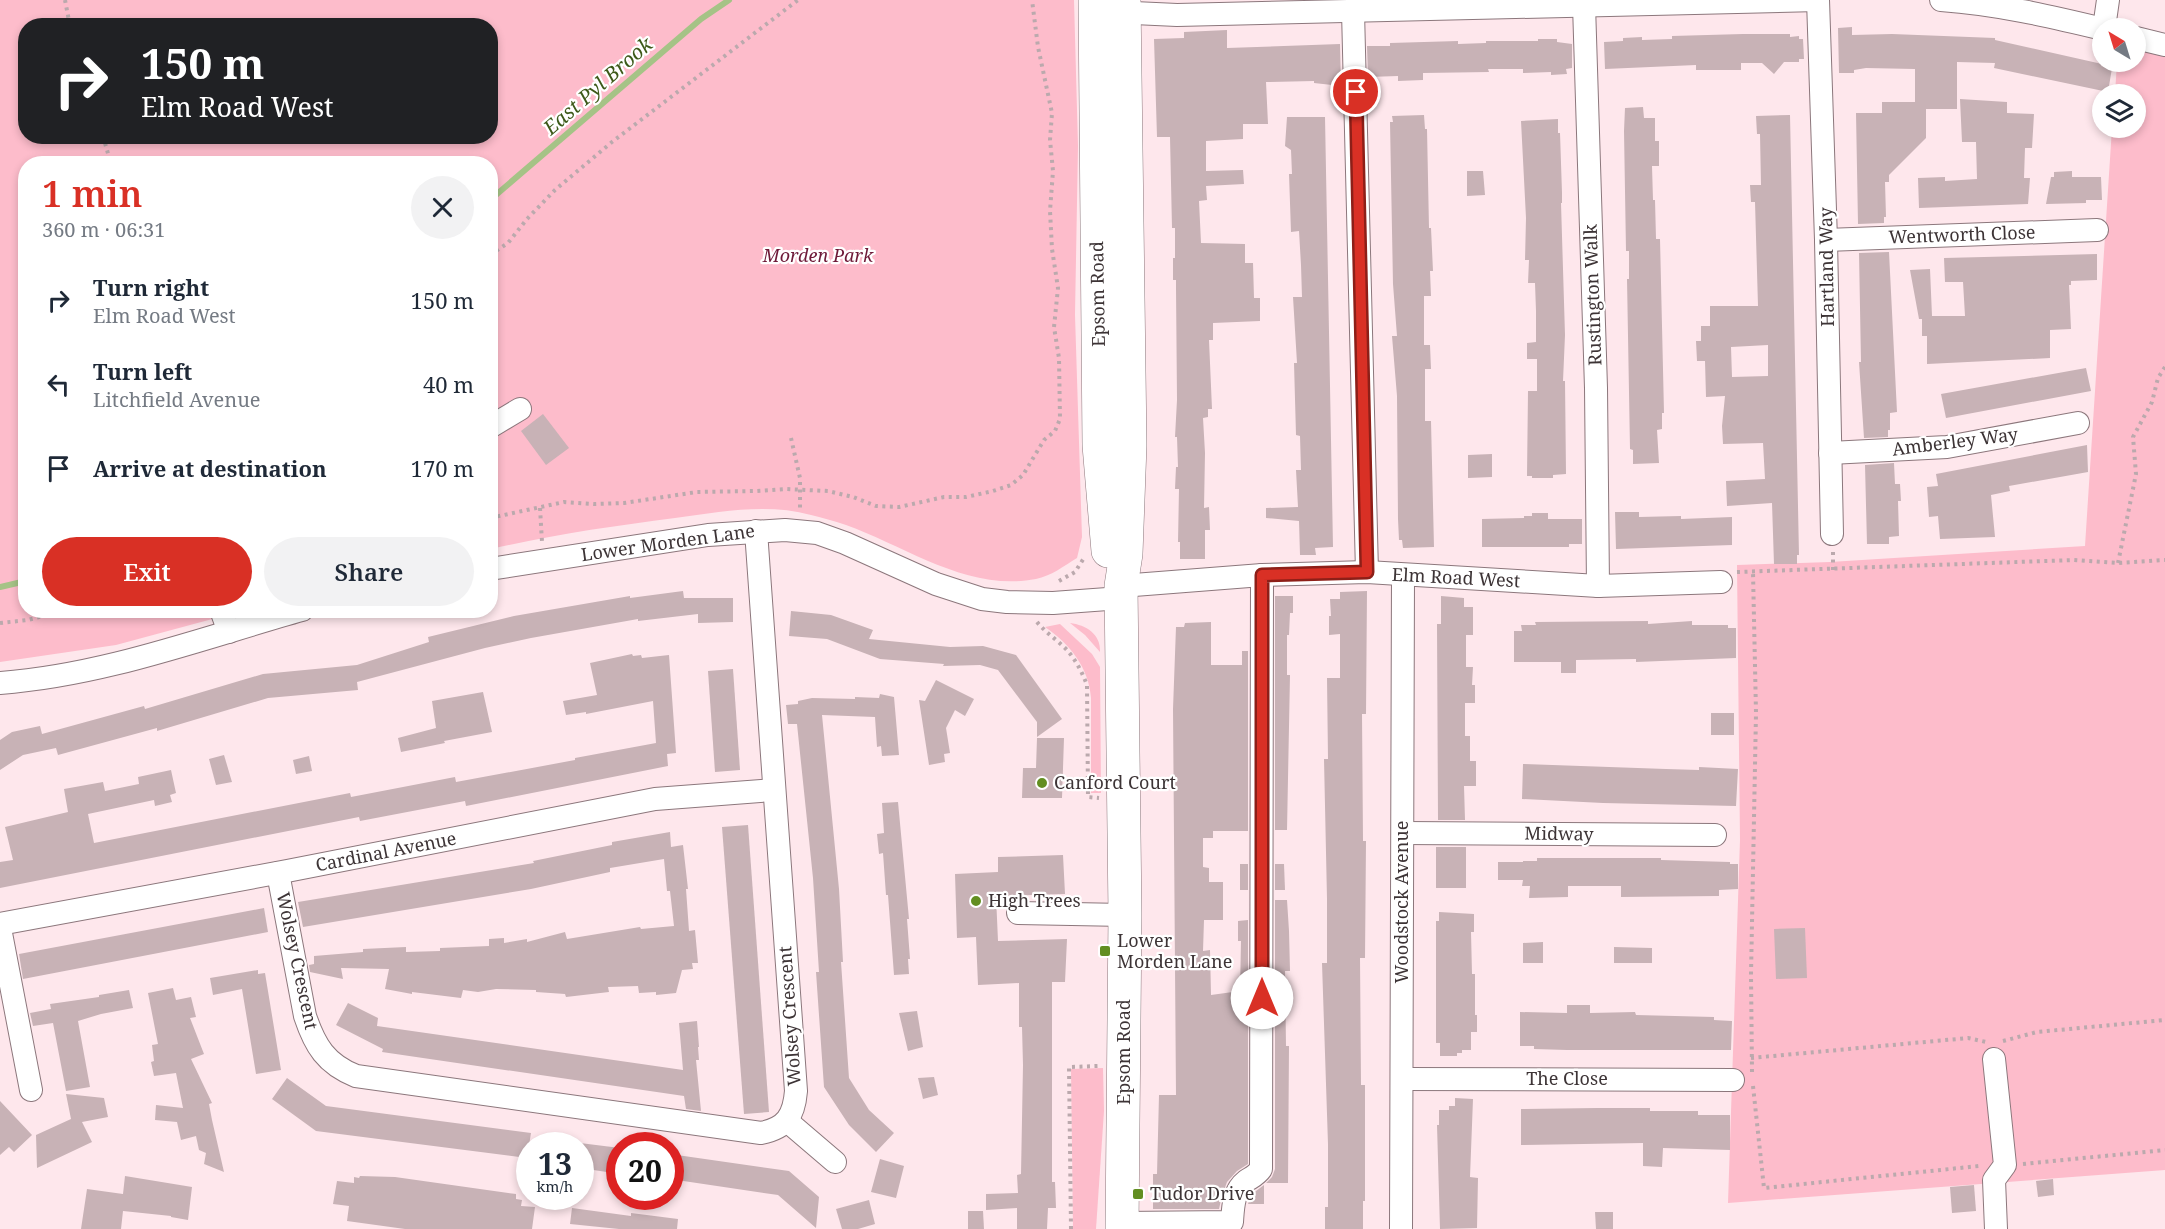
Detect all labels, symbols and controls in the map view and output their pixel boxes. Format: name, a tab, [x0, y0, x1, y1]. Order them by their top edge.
north arrow	[2092, 18, 2146, 72]
map controls	[2092, 18, 2146, 138]
water label: East Pyl Brook	[537, 30, 659, 141]
text: 150 m	[141, 34, 265, 91]
icon: right	[42, 42, 120, 120]
pin	[1330, 66, 1381, 117]
icon: arrive	[1339, 75, 1372, 108]
button: layers	[2092, 84, 2146, 138]
text: Elm Road West	[141, 88, 334, 125]
text: 1 min	[42, 169, 143, 218]
button: close	[411, 176, 474, 239]
street label: Hartland Way	[1813, 206, 1839, 327]
text: 360 m · 06:31	[42, 216, 165, 243]
street label: Wentworth Close	[1888, 219, 2036, 249]
street label: Rustington Walk	[1578, 223, 1606, 366]
street label: Epsom Road	[1084, 241, 1110, 347]
park label: Morden Park	[762, 243, 874, 267]
text: Turn right	[93, 272, 209, 302]
icon: right	[42, 284, 75, 317]
text: 150 m	[411, 285, 474, 315]
text: Elm Road West	[93, 302, 236, 329]
text: Turn left	[93, 356, 192, 386]
icon: left	[42, 368, 75, 401]
text: 40 m	[423, 369, 474, 399]
text: Litchfield Avenue	[93, 386, 261, 413]
street label: Amberley Way	[1891, 421, 2020, 461]
icon: arrive	[42, 452, 75, 485]
text: Arrive at destination	[93, 453, 327, 483]
text: 170 m	[411, 453, 474, 483]
street label: Lower Morden Lane	[579, 518, 756, 566]
button: Exit	[42, 537, 252, 606]
button: Share	[264, 537, 474, 606]
street label: Elm Road West	[1391, 562, 1521, 592]
place label: Canford Court	[1054, 770, 1176, 794]
marker: Canford Court	[1035, 776, 1049, 790]
street label: Midway	[1524, 820, 1595, 846]
street label: Woodstock Avenue	[1389, 821, 1413, 983]
street label: Cardinal Avenue	[313, 826, 458, 876]
place label: High Trees	[988, 888, 1081, 912]
street label: Wolsey Crescent	[272, 890, 324, 1032]
marker: High Trees	[969, 894, 983, 908]
place label: Lower Morden Lane	[1117, 928, 1232, 973]
marker: Lower Morden Lane	[1098, 944, 1112, 958]
street label: Wolsey Crescent	[772, 945, 806, 1087]
position arrow	[1230, 966, 1294, 1030]
street label: Epsom Road	[1111, 999, 1135, 1105]
street label: The Close	[1526, 1066, 1608, 1090]
speed limit sign: 20	[606, 1132, 684, 1210]
text: 13	[538, 1143, 572, 1184]
text: km/h	[537, 1176, 573, 1196]
place label: Tudor Drive	[1150, 1181, 1254, 1205]
marker: Tudor Drive	[1131, 1187, 1145, 1201]

